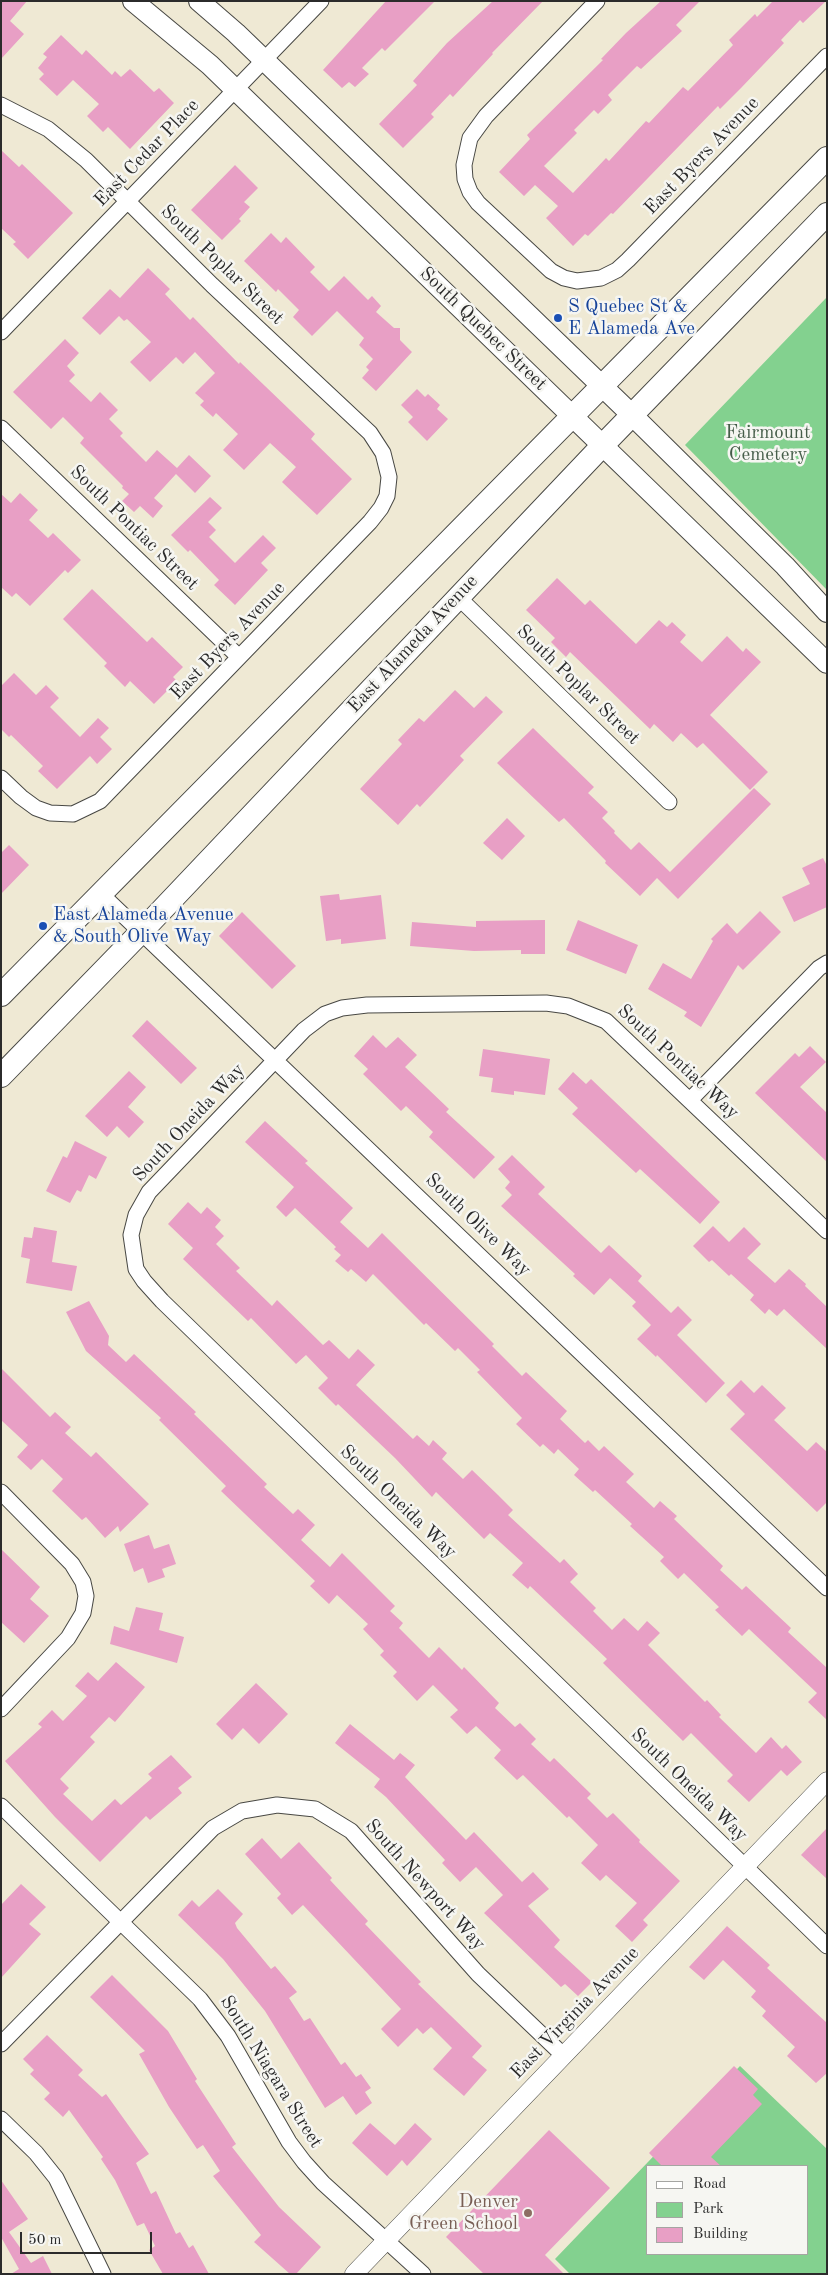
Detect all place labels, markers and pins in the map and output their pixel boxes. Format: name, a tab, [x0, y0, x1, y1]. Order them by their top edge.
place label: S Quebec St & E Alameda Ave	[568, 296, 695, 340]
marker: S Quebec St & E Alameda Ave	[552, 312, 564, 324]
place label: East Alameda Avenue & South Olive Way	[53, 904, 234, 948]
marker: East Alameda Avenue & South Olive Way	[37, 920, 49, 932]
place label: Denver Green School	[409, 2191, 518, 2235]
marker: Denver Green School	[522, 2207, 534, 2219]

